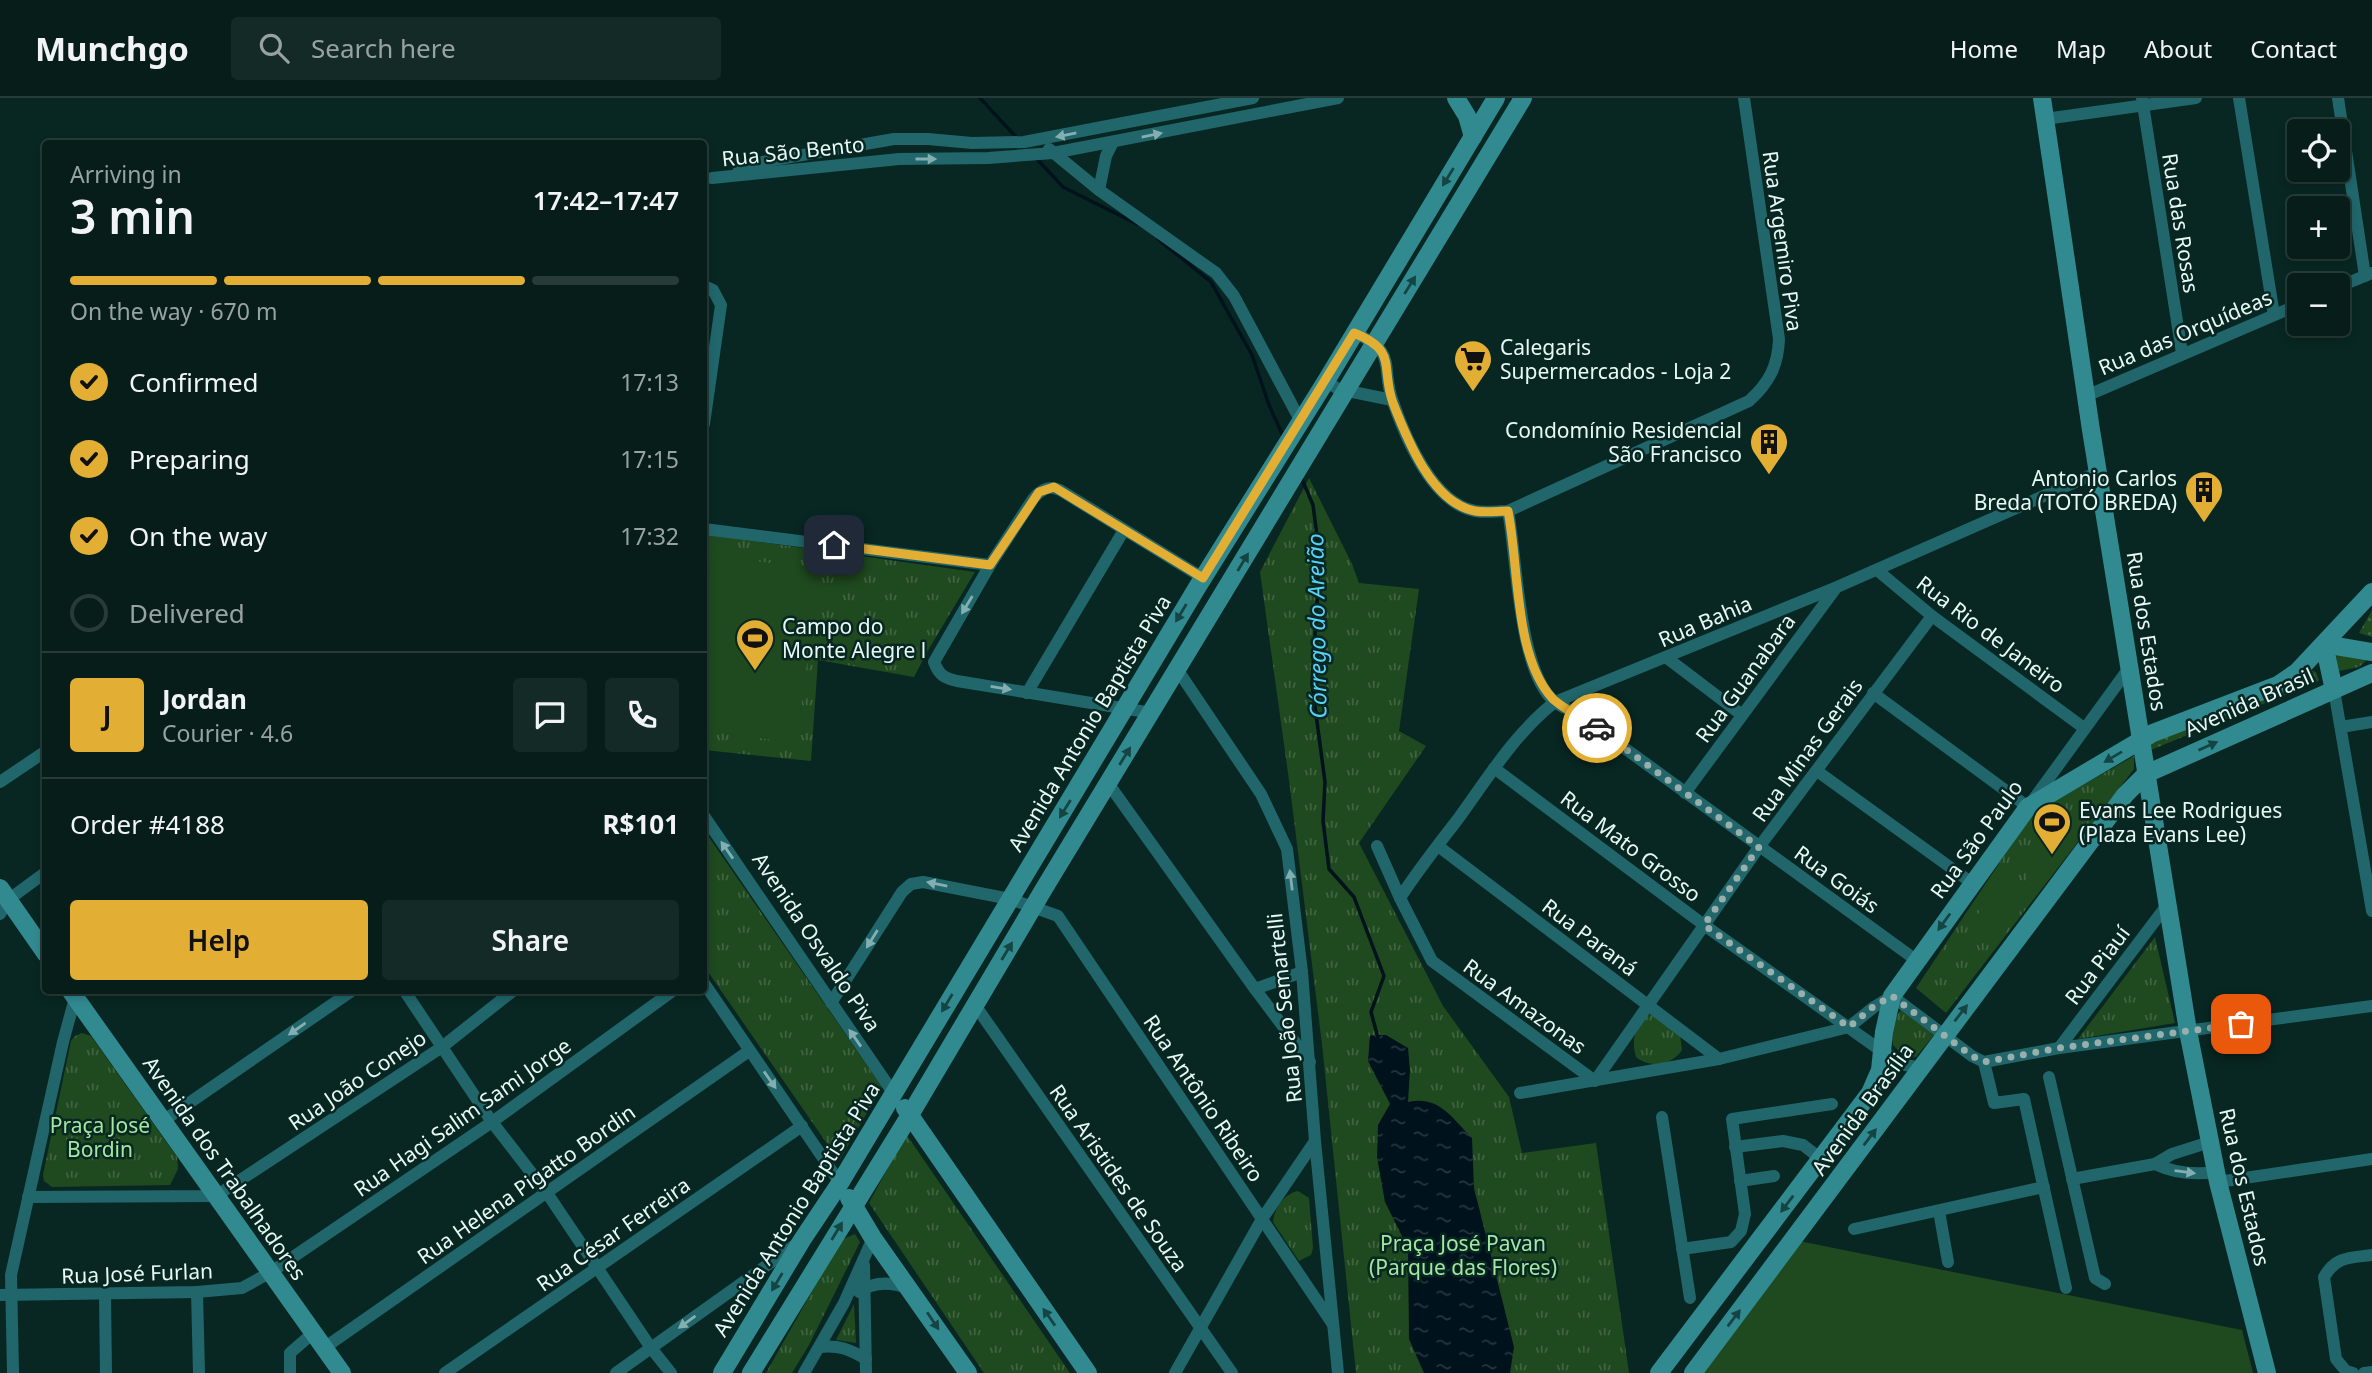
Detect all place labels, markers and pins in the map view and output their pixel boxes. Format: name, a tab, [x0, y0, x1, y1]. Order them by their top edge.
place label: Calegaris Supermercados - Loja 2	[1500, 333, 1731, 385]
supermarket icon: Calegaris Supermercados - Loja 2	[1452, 338, 1494, 393]
place label: Condomínio Residencial São Francisco	[1505, 416, 1742, 468]
building icon: Condomínio Residencial São Francisco	[1748, 421, 1790, 476]
place label: Antonio Carlos Breda (TOTÓ BREDA)	[1974, 464, 2177, 516]
building icon: Antonio Carlos Breda (TOTÓ BREDA)	[2183, 469, 2225, 524]
pin	[804, 515, 864, 575]
place label: Campo do Monte Alegre l	[782, 612, 926, 664]
sports icon: Campo do Monte Alegre l	[734, 617, 776, 672]
place label: Evans Lee Rodrigues (Plaza Evans Lee)	[2079, 796, 2282, 848]
sports icon: Evans Lee Rodrigues (Plaza Evans Lee)	[2031, 801, 2073, 856]
pin	[2211, 994, 2271, 1054]

